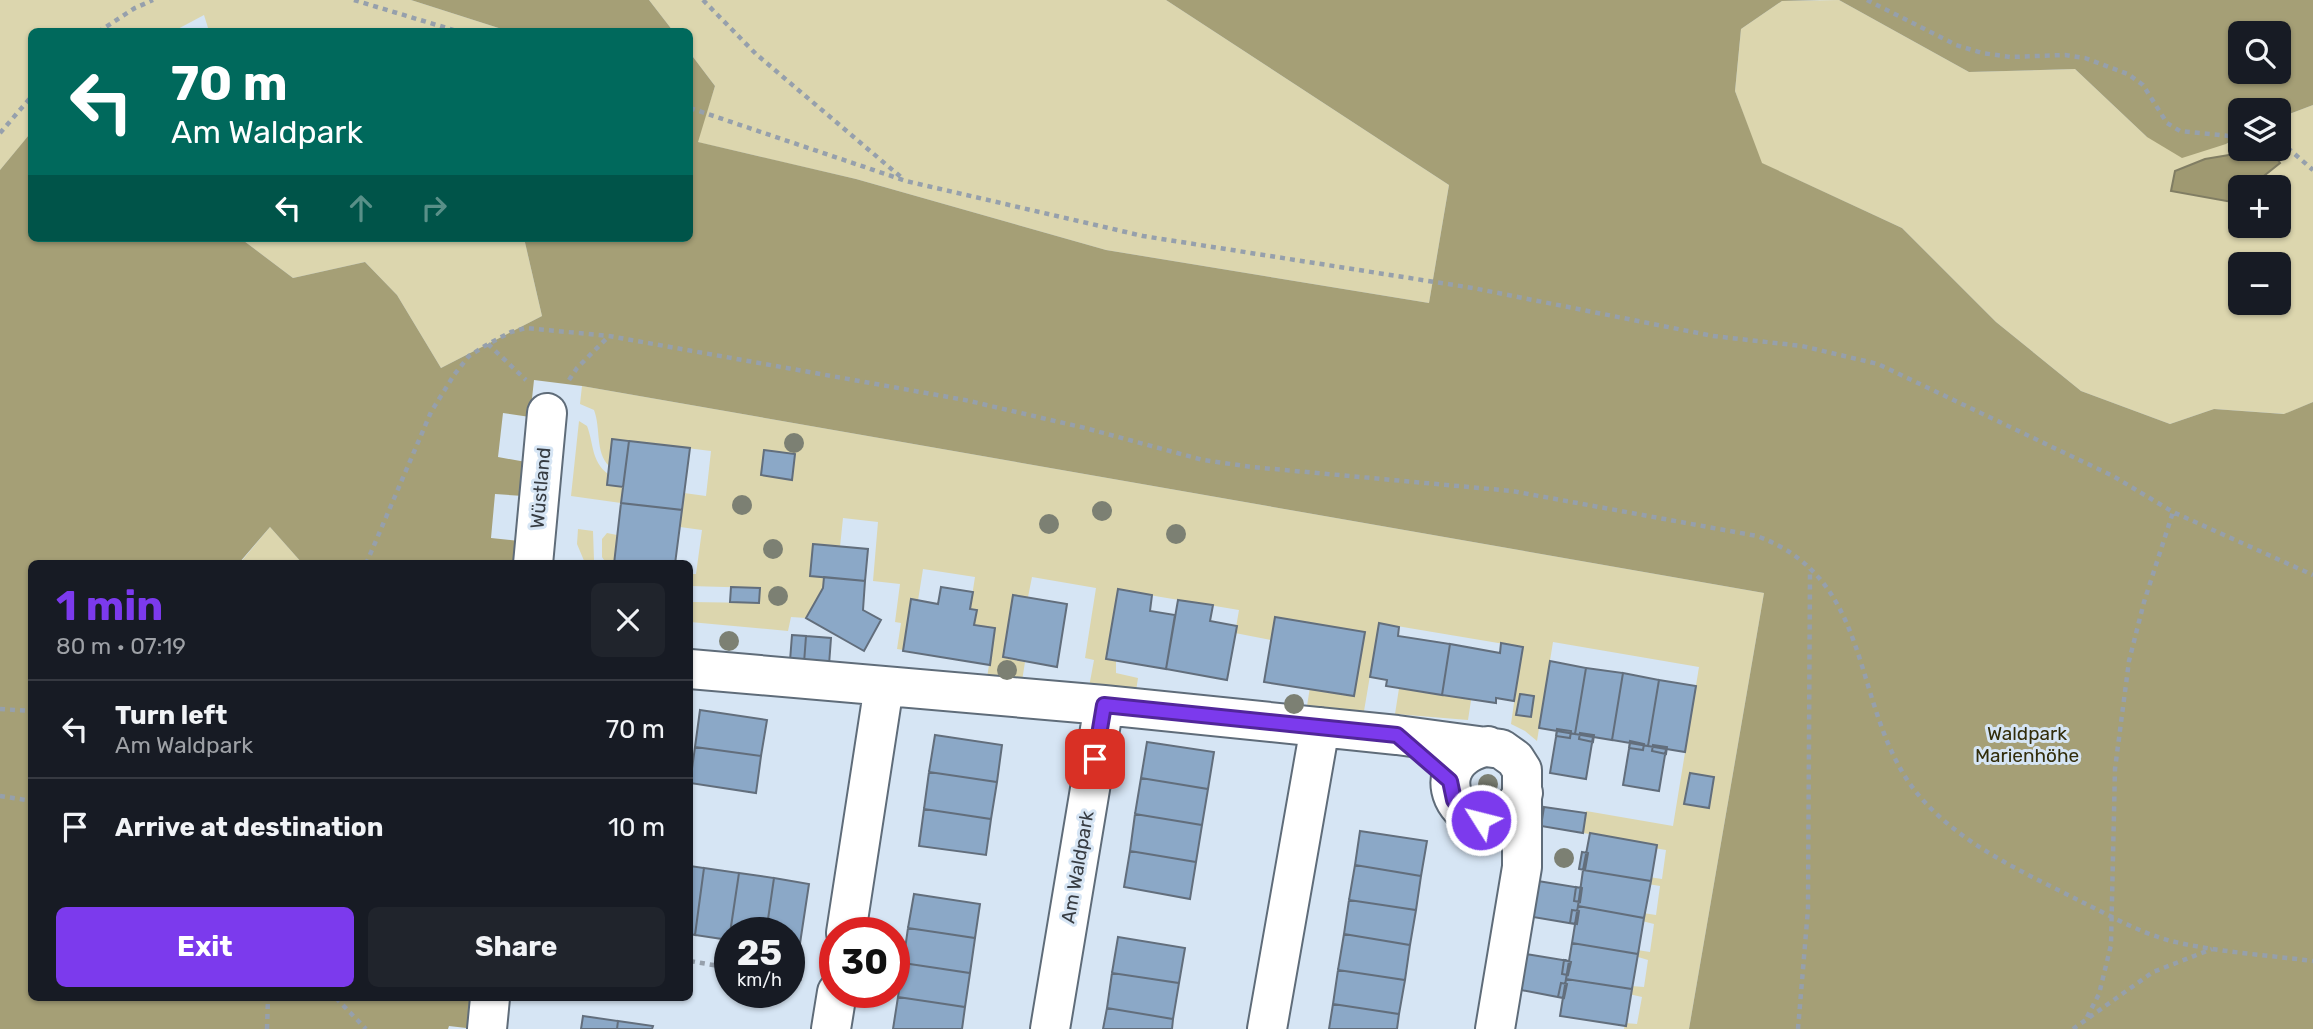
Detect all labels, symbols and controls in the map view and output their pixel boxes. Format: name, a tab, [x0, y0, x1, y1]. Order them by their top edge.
map controls	[2228, 21, 2291, 315]
button: search	[2228, 21, 2291, 84]
text: 70 m	[171, 54, 288, 112]
icon: left	[56, 56, 147, 147]
button: layers	[2228, 98, 2291, 161]
text: Am Waldpark	[171, 113, 363, 151]
button: +	[2228, 175, 2291, 238]
icon: left	[269, 189, 307, 227]
icon: ahead	[342, 189, 380, 227]
icon: right	[415, 189, 453, 227]
button: −	[2228, 252, 2291, 315]
street label: Wüstland	[525, 446, 556, 530]
text: 1 min	[56, 581, 163, 631]
button: close	[591, 583, 665, 657]
text: 80 m · 07:19	[56, 632, 186, 660]
text: Turn left	[115, 700, 227, 731]
icon: left	[56, 710, 94, 748]
text: 70 m	[606, 714, 665, 745]
park label: Waldpark Marienhöhe	[1975, 722, 2079, 767]
pin	[1065, 729, 1125, 789]
text: Am Waldpark	[115, 731, 253, 759]
icon: arrive	[1076, 740, 1114, 778]
position arrow	[1444, 783, 1518, 857]
icon: arrive	[56, 808, 94, 846]
street label: Am Waldpark	[1056, 809, 1099, 925]
text: Arrive at destination	[115, 812, 383, 843]
text: 10 m	[608, 812, 665, 843]
button: Exit	[56, 907, 354, 987]
button: Share	[368, 907, 665, 987]
speed limit sign: 30	[819, 917, 910, 1008]
text: 25	[737, 932, 782, 974]
text: km/h	[737, 969, 782, 991]

